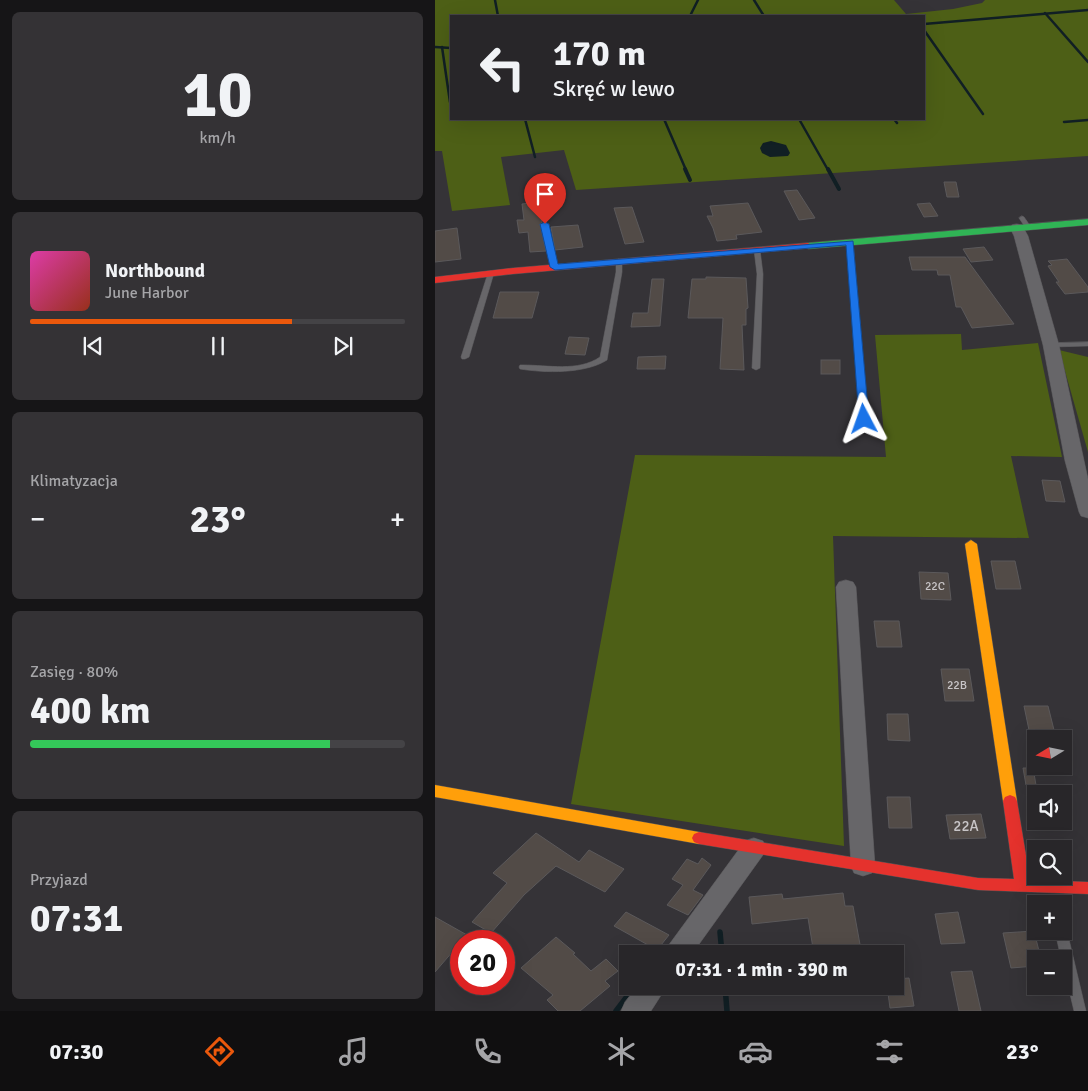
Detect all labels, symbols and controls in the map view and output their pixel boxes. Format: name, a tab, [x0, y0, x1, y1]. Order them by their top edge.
text: 170 m	[553, 32, 646, 75]
icon: left	[470, 35, 535, 100]
text: 10	[182, 55, 253, 135]
text: Skręć w lewo	[553, 75, 675, 102]
text: km/h	[199, 128, 236, 148]
pin	[524, 173, 566, 224]
icon: arrive	[531, 180, 559, 208]
text: Northbound	[105, 259, 205, 283]
text: June Harbor	[105, 283, 189, 303]
icon: previous	[79, 332, 107, 360]
icon: pause	[204, 332, 232, 360]
icon: next	[329, 332, 357, 360]
position arrow	[837, 392, 889, 444]
text: Klimatyzacja	[30, 471, 118, 491]
text: 23°	[189, 496, 246, 543]
text: −	[30, 502, 45, 536]
text: +	[390, 502, 405, 536]
house number: 22C	[925, 579, 945, 594]
text: Zasięg · 80%	[30, 662, 118, 682]
house number: 22B	[947, 678, 967, 693]
text: 400 km	[30, 687, 151, 734]
north arrow	[1027, 730, 1073, 775]
map controls	[1027, 730, 1072, 995]
button: sound	[1027, 785, 1072, 830]
house number: 22A	[953, 817, 979, 835]
button: search	[1027, 840, 1072, 885]
text: Przyjazd	[30, 870, 88, 890]
text: 07:31	[30, 895, 123, 942]
button: +	[1027, 895, 1072, 940]
speed limit sign: 20	[450, 930, 515, 995]
button: −	[1027, 950, 1072, 995]
text: 07:31 · 1 min · 390 m	[675, 958, 848, 982]
icon: directions	[202, 1034, 237, 1069]
icon: music	[336, 1034, 371, 1069]
icon: phone	[470, 1034, 505, 1069]
icon: climate	[604, 1034, 639, 1069]
icon: car	[738, 1034, 773, 1069]
icon: filters	[872, 1034, 907, 1069]
text: 07:30	[49, 1038, 103, 1065]
text: 23°	[1006, 1038, 1038, 1065]

